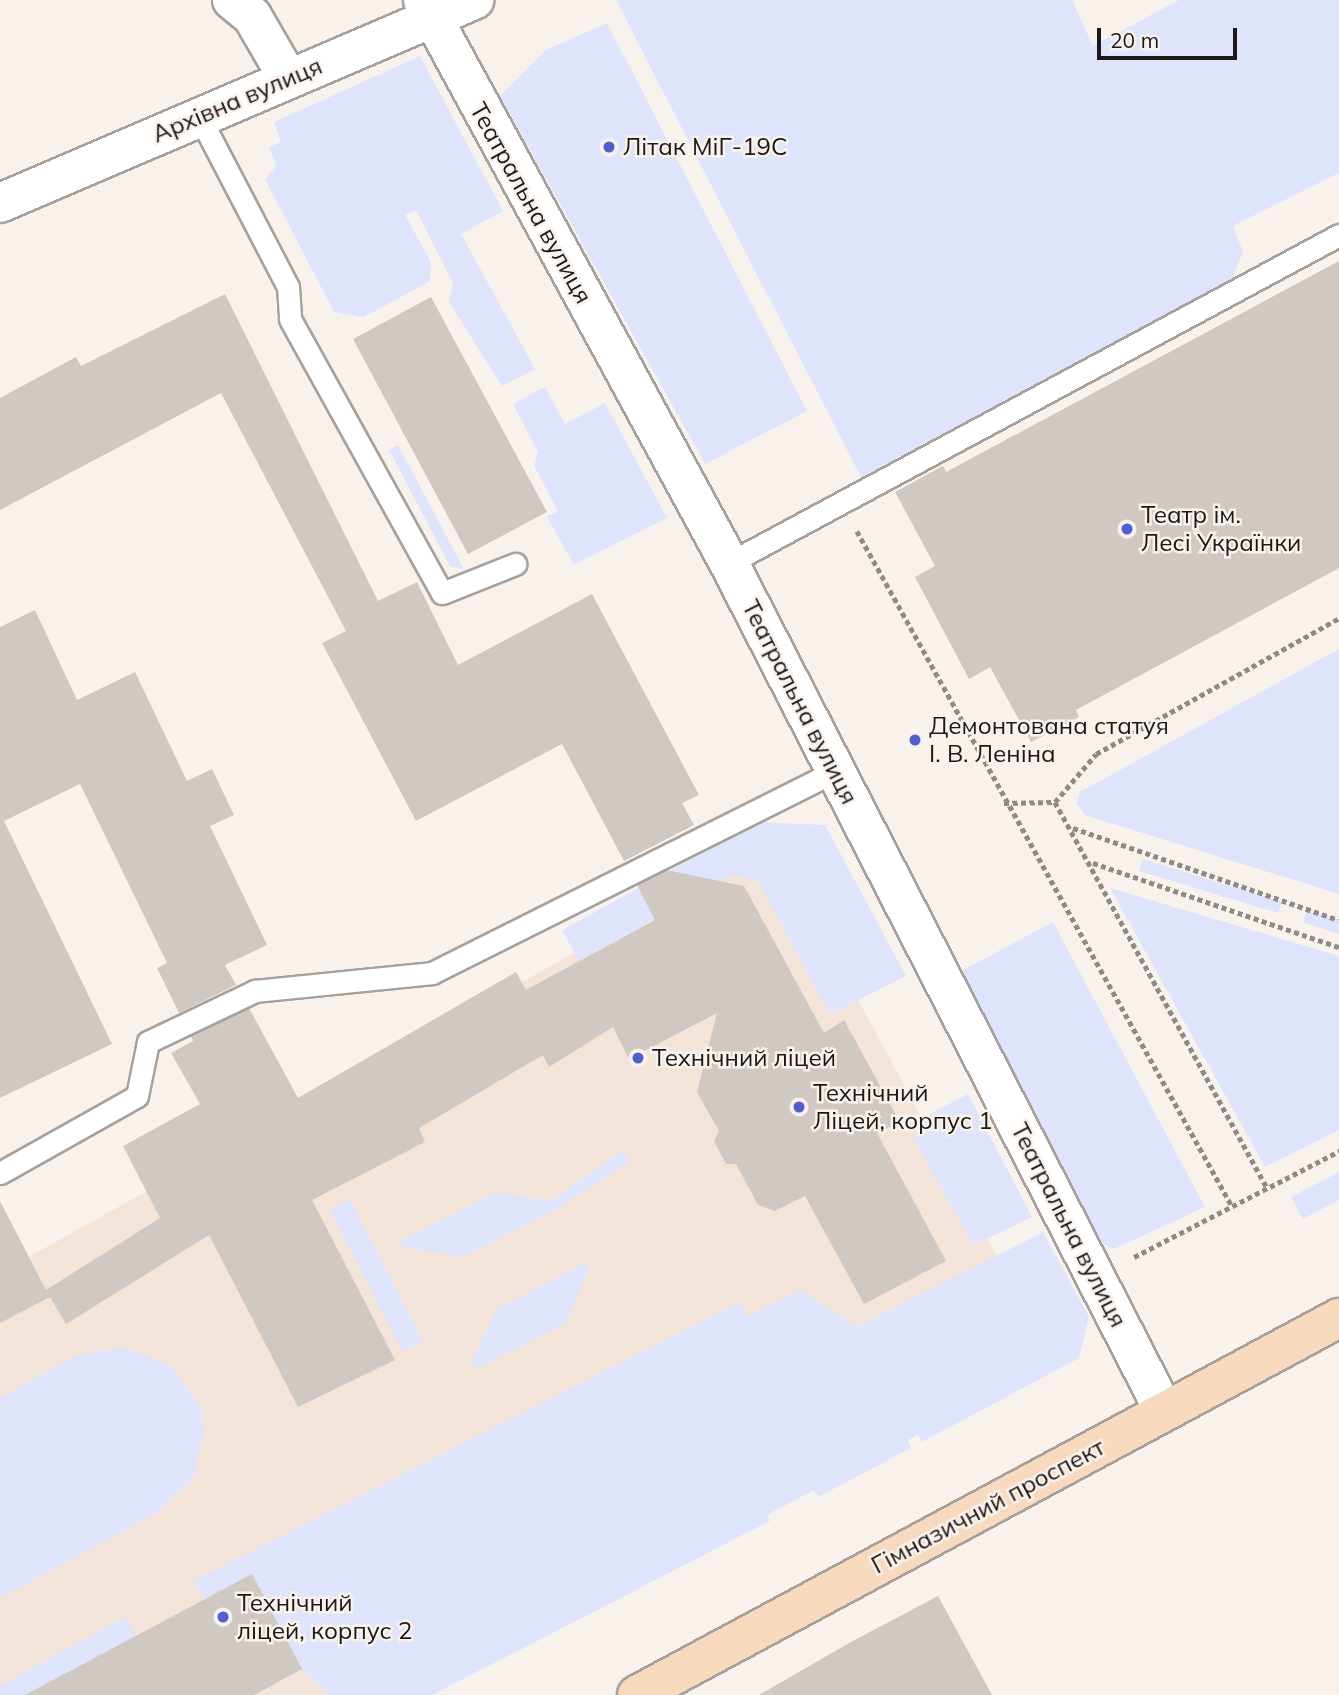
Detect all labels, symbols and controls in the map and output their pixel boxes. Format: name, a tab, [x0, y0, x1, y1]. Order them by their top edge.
scale bar	[1101, 14, 1241, 58]
text: 20 m	[1110, 27, 1159, 53]
street label: Архівна вулиця	[148, 51, 326, 149]
street label: Театральна вулиця	[464, 98, 598, 308]
place label: Літак МіГ-19С	[623, 133, 787, 161]
marker: Літак МіГ-19С	[601, 139, 617, 155]
place label: Театр ім. Лесі Українки	[1141, 501, 1301, 557]
marker: Театр ім. Лесі Українки	[1119, 521, 1135, 537]
street label: Театральна вулиця	[736, 595, 864, 809]
place label: Демонтована статуя І. В. Леніна	[929, 712, 1169, 768]
marker: Демонтована статуя І. В. Леніна	[907, 732, 923, 748]
place label: Технічний ліцей	[652, 1044, 836, 1072]
marker: Технічний ліцей	[630, 1050, 646, 1066]
place label: Технічний Ліцей, корпус 1	[813, 1079, 993, 1135]
marker: Технічний Ліцей, корпус 1	[791, 1099, 807, 1115]
street label: Театральна вулиця	[1005, 1118, 1133, 1332]
street label: Гімназичний проспект	[866, 1432, 1110, 1580]
place label: Технічний ліцей, корпус 2	[237, 1589, 412, 1645]
marker: Технічний ліцей, корпус 2	[215, 1609, 231, 1625]

